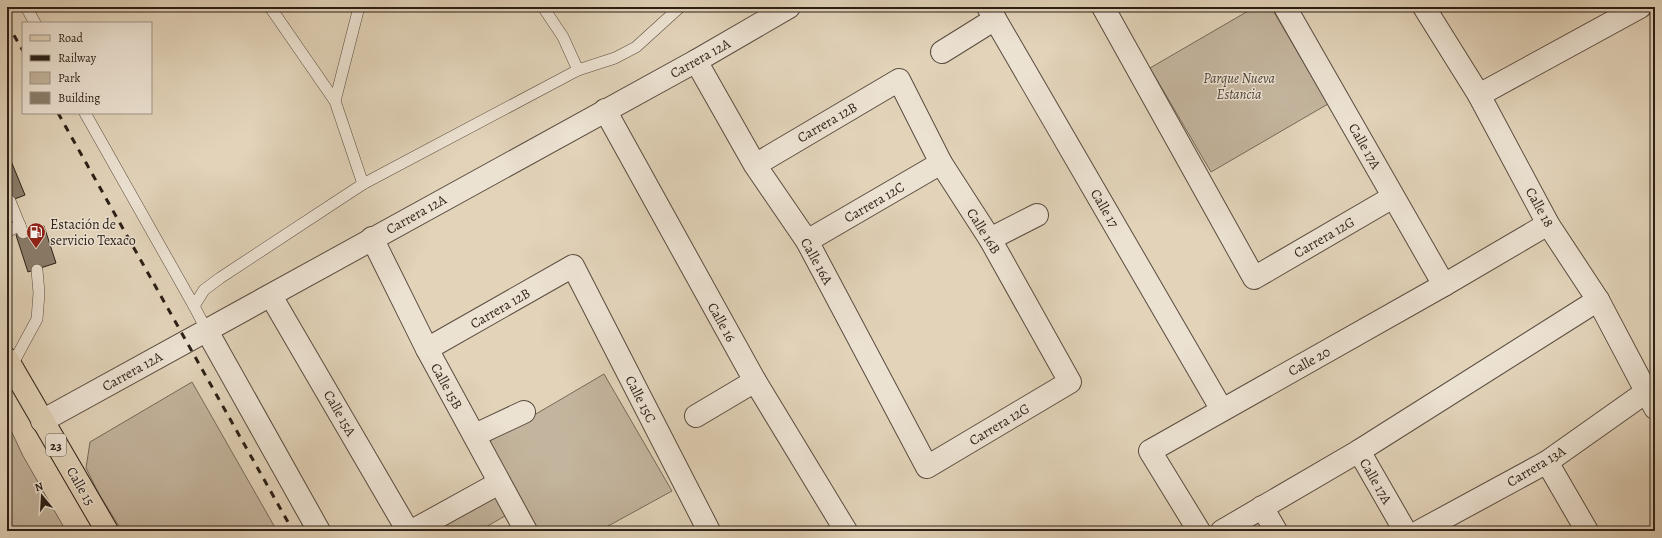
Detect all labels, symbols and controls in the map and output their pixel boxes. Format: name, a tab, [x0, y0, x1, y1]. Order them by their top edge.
legend	[22, 22, 152, 114]
text: Road	[58, 30, 84, 46]
street label: Carrera 12A	[667, 34, 735, 83]
text: Railway	[58, 50, 97, 66]
park label: Parque Nueva Estancia	[1203, 69, 1275, 104]
text: Park	[58, 70, 81, 86]
text: Building	[58, 90, 100, 106]
street label: Carrera 12B	[794, 98, 861, 147]
street label: Calle 17A	[1344, 120, 1386, 173]
street label: Carrera 12C	[841, 177, 908, 227]
street label: Calle 18	[1521, 184, 1558, 231]
street label: Calle 17	[1086, 185, 1123, 231]
street label: Carrera 12A	[383, 190, 451, 239]
street label: Calle 16B	[962, 205, 1005, 258]
street label: Carrera 12G	[1290, 212, 1358, 263]
place label: Estación de servicio Texaco	[50, 215, 136, 250]
fuel station icon: Estación de servicio Texaco	[25, 221, 47, 249]
street label: Calle 16A	[796, 235, 838, 289]
street label: Carrera 12B	[467, 284, 534, 333]
street label: Calle 16	[703, 299, 740, 345]
street label: Calle 20	[1285, 342, 1334, 381]
street label: Carrera 12A	[99, 347, 167, 396]
street label: Calle 15B	[426, 360, 467, 413]
street label: Calle 15C	[621, 372, 661, 426]
street label: Calle 15A	[319, 387, 361, 440]
street label: Carrera 12G	[965, 399, 1033, 450]
road number: 23	[46, 434, 66, 456]
street label: Carrera 13A	[1503, 441, 1570, 491]
street label: Calle 17A	[1355, 455, 1397, 508]
street label: Calle 15	[62, 463, 99, 509]
north arrow	[22, 476, 62, 516]
text: N	[33, 479, 45, 495]

